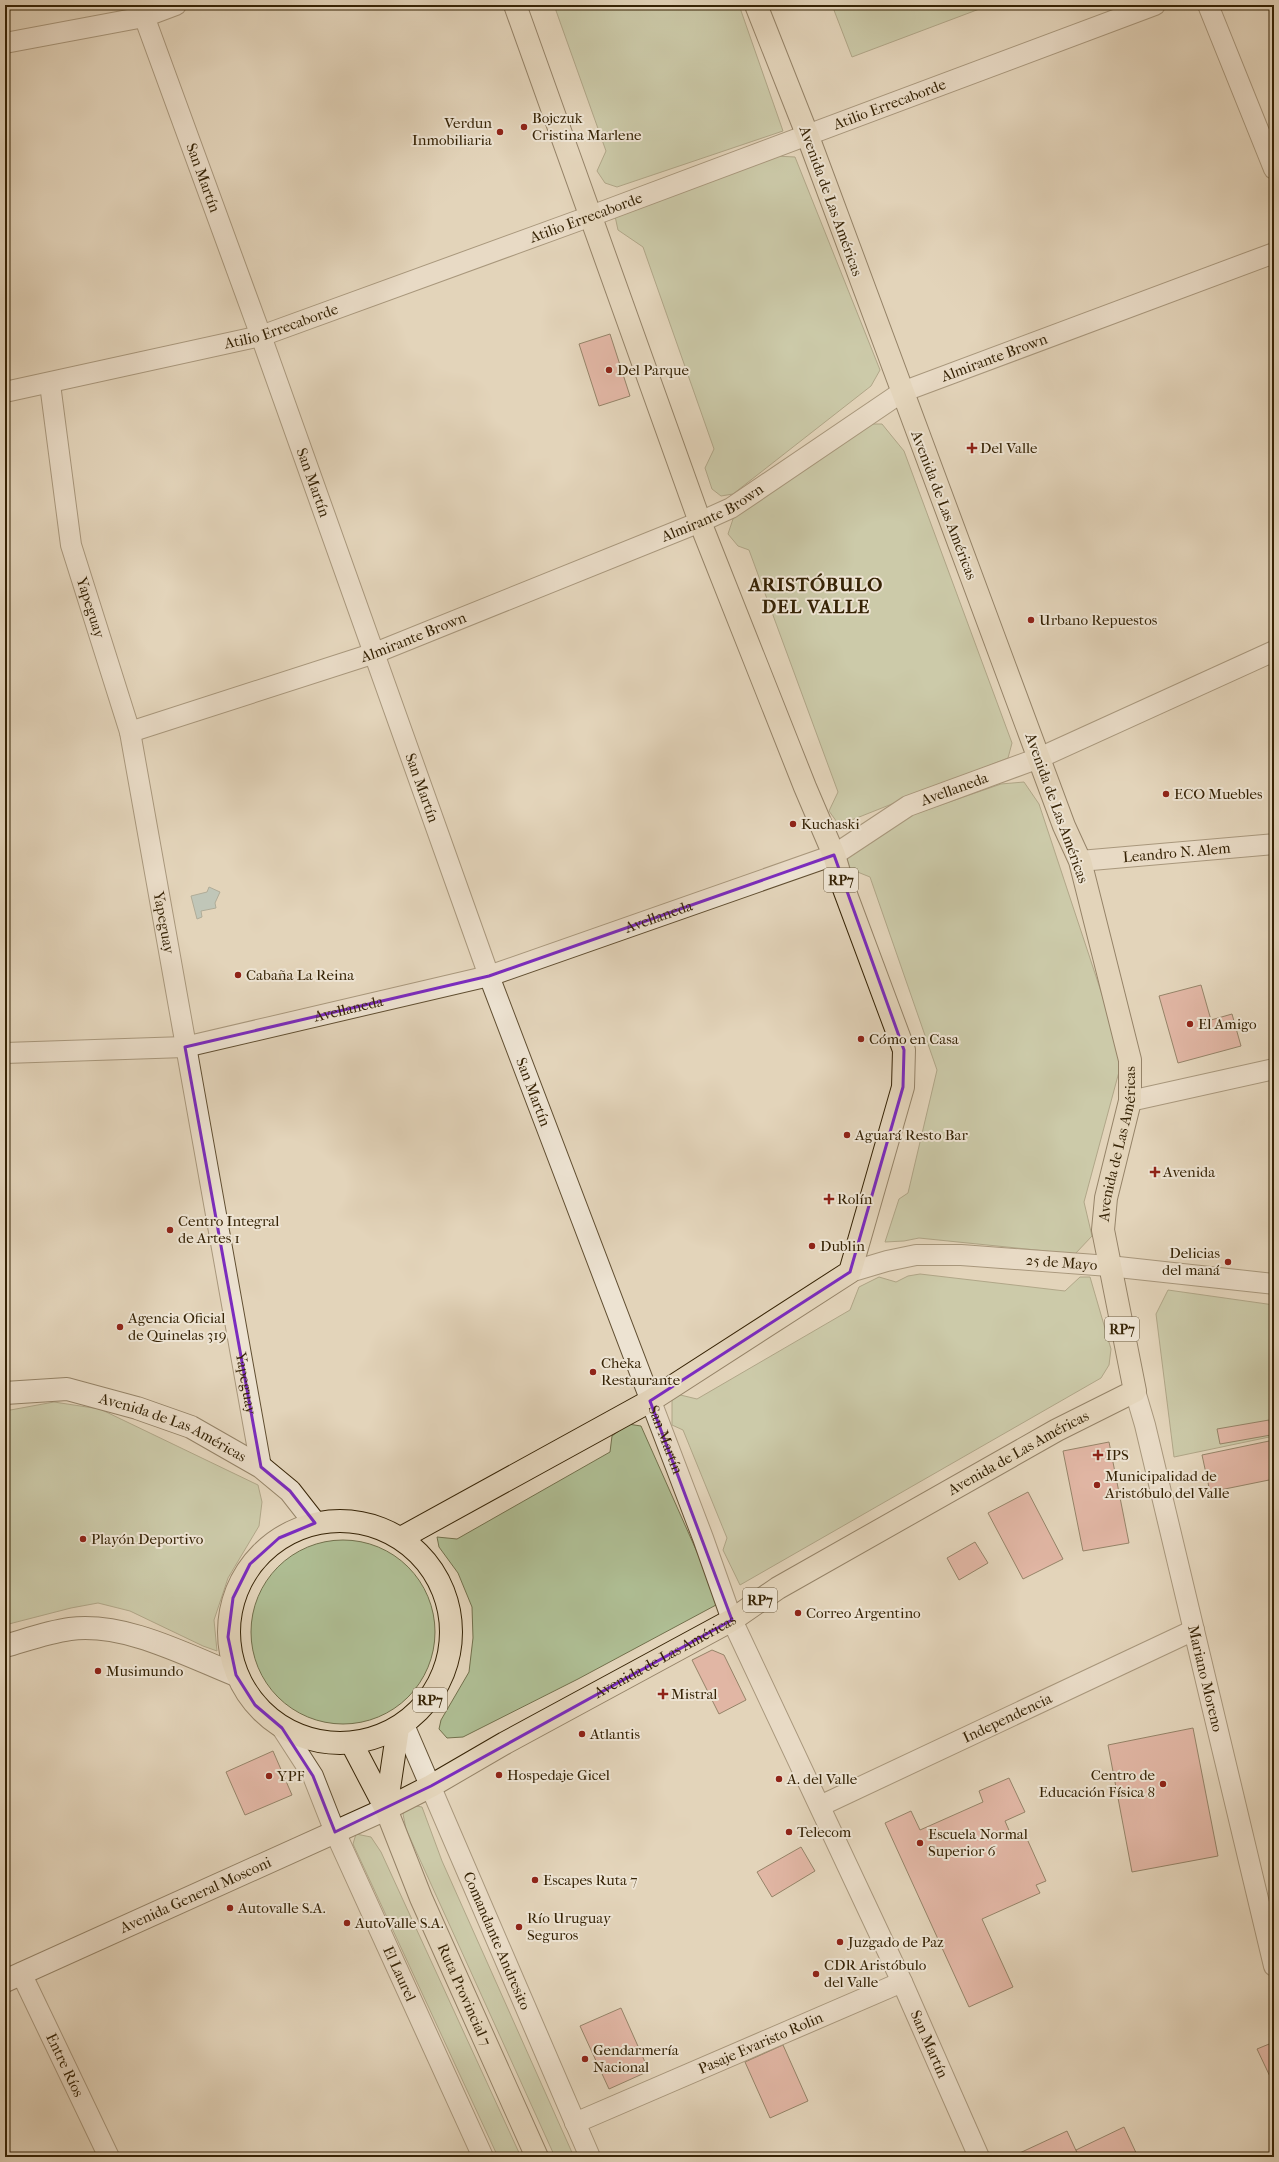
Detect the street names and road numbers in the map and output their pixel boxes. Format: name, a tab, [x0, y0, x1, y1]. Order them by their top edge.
street label: Atilio Errecaborde	[830, 75, 949, 134]
street label: Avenida de Las Américas	[795, 123, 867, 279]
street label: San Martín	[182, 141, 224, 215]
street label: Atilio Errecaborde	[526, 188, 645, 247]
street label: Atilio Errecaborde	[222, 300, 341, 353]
street label: Almirante Brown	[938, 329, 1050, 386]
street label: Avenida de Las Américas	[907, 427, 981, 583]
street label: San Martín	[293, 445, 334, 520]
street label: Almirante Brown	[658, 480, 767, 546]
street label: Yapeguay	[72, 574, 109, 641]
street label: Almirante Brown	[358, 608, 469, 666]
street label: Avenida de Las Américas	[1021, 730, 1093, 886]
street label: San Martín	[401, 751, 443, 825]
street label: Avellaneda	[917, 768, 991, 810]
street label: Leandro N. Alem	[1122, 839, 1232, 866]
road number: RP7	[824, 868, 858, 892]
street label: Yapeguay	[149, 889, 179, 956]
street label: Avellaneda	[621, 896, 696, 937]
street label: Avellaneda	[311, 992, 386, 1026]
street label: San Martín	[512, 1055, 555, 1129]
street label: Avenida de Las Américas	[1095, 1066, 1139, 1223]
street label: 25 de Mayo	[1025, 1251, 1098, 1274]
road number: RP7	[1105, 1317, 1139, 1341]
street label: Yapeguay	[232, 1350, 261, 1417]
street label: Avenida de Las Américas	[96, 1389, 250, 1466]
street label: San Martín	[644, 1403, 687, 1477]
street label: Avenida de Las Américas	[944, 1406, 1092, 1500]
road number: RP7	[743, 1588, 777, 1612]
street label: Avenida de Las Américas	[590, 1611, 740, 1702]
street label: Mariano Moreno	[1184, 1623, 1227, 1734]
road number: RP7	[413, 1688, 447, 1712]
street label: Independencia	[960, 1689, 1056, 1747]
street label: Avenida General Mosconi	[116, 1853, 275, 1937]
street label: Comandante Andresito	[459, 1869, 535, 2013]
street label: Ruta Provincial 7	[434, 1941, 495, 2049]
street label: El Laurel	[379, 1943, 420, 2004]
street label: San Martín	[907, 2007, 952, 2081]
street label: Pasaje Evaristo Rolin	[695, 2008, 826, 2078]
street label: Entre Ríos	[42, 2030, 88, 2100]

